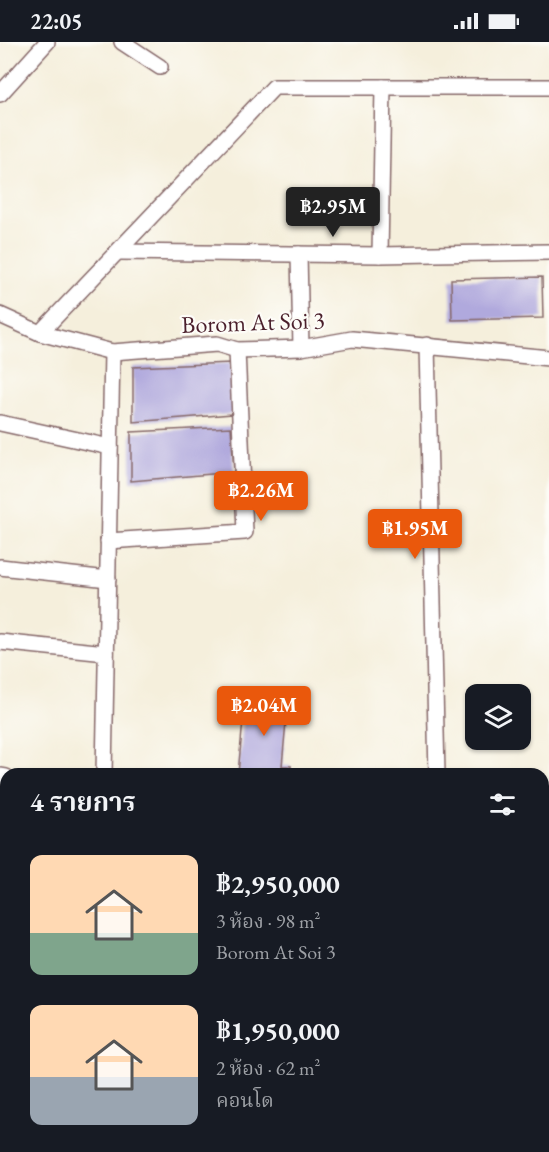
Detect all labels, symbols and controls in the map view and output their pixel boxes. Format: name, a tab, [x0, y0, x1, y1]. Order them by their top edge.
text: 22:05	[30, 7, 83, 36]
pin: ฿2.95M	[284, 187, 382, 238]
text: ฿2.95M	[300, 193, 366, 219]
street label: Borom At Soi 3	[181, 304, 325, 340]
pin: ฿2.26M	[212, 471, 310, 522]
text: ฿2.26M	[228, 477, 294, 503]
pin: ฿1.95M	[366, 509, 464, 560]
text: ฿1.95M	[382, 515, 448, 541]
map controls	[465, 684, 531, 750]
button: layers	[465, 684, 531, 750]
pin: ฿2.04M	[215, 686, 313, 737]
text: ฿2.04M	[231, 692, 297, 718]
text: 4 รายการ	[30, 785, 136, 819]
icon: filters	[486, 788, 519, 821]
text: ฿2,950,000	[216, 867, 340, 901]
icon: home	[78, 879, 150, 951]
text: 3 ห้อง · 98 m²	[216, 908, 321, 934]
text: Borom At Soi 3	[216, 939, 336, 965]
text: ฿1,950,000	[216, 1014, 340, 1048]
icon: home	[78, 1029, 150, 1101]
text: 2 ห้อง · 62 m²	[216, 1055, 321, 1081]
text: คอนโด	[216, 1087, 274, 1113]

